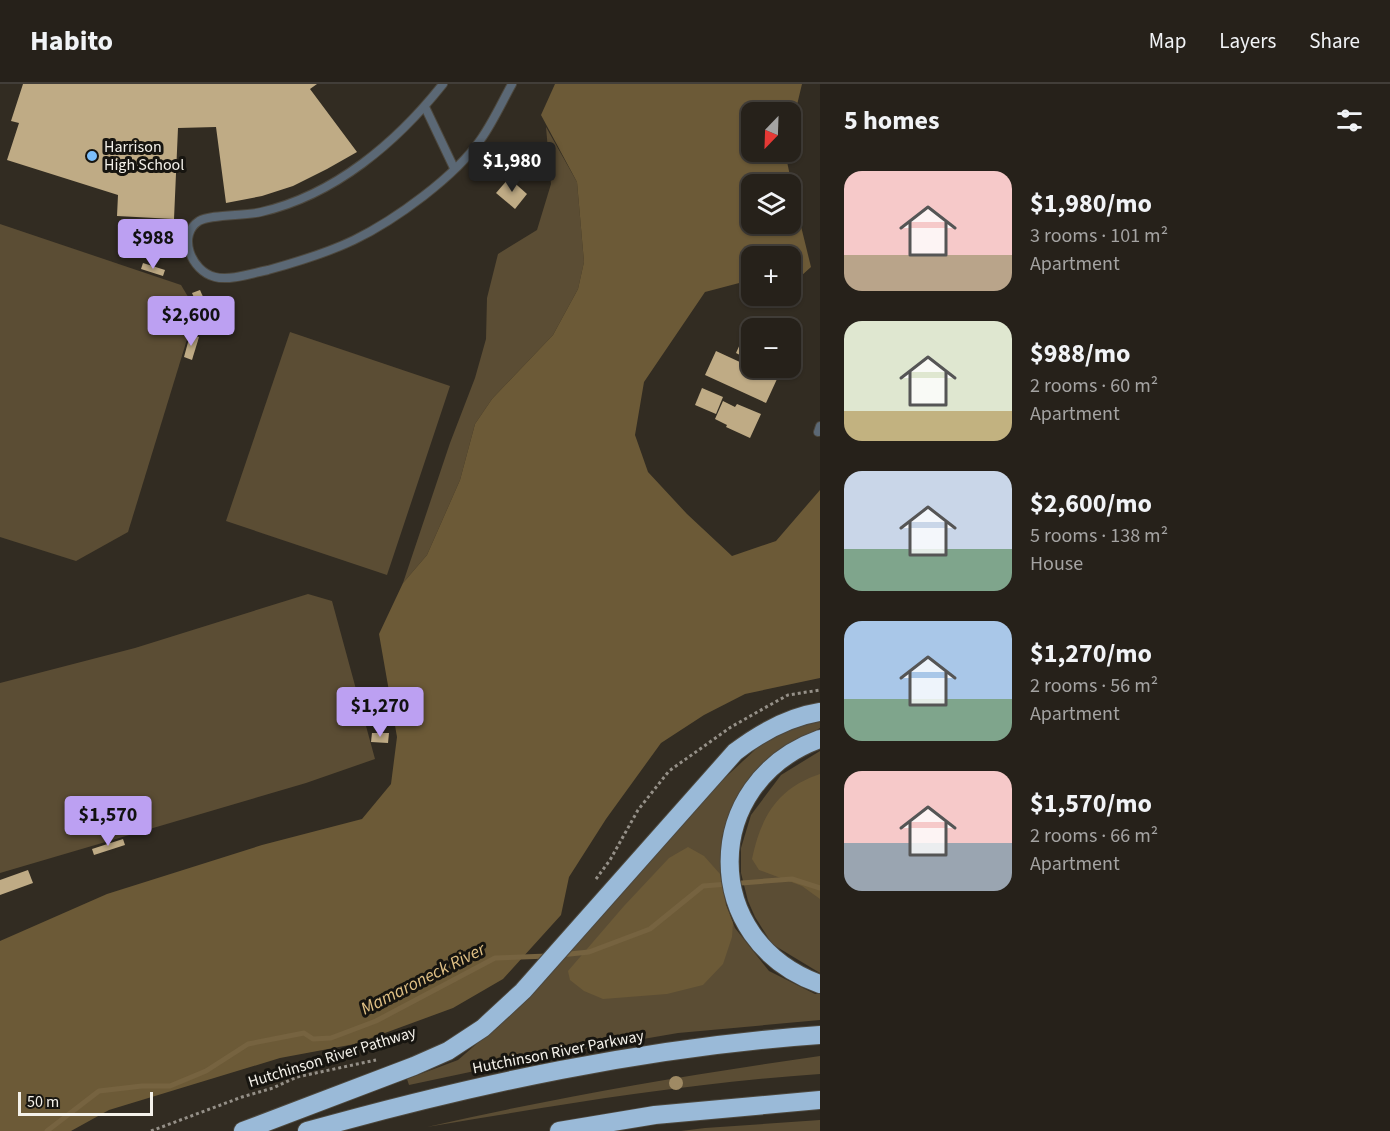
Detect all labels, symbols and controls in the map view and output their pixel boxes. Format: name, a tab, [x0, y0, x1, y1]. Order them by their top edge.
text: Habito	[30, 21, 113, 61]
text: Map	[1149, 26, 1186, 56]
text: Layers	[1219, 26, 1276, 56]
text: Share	[1309, 26, 1360, 56]
north arrow	[741, 102, 801, 162]
map controls	[741, 102, 801, 378]
text: 5 homes	[844, 102, 939, 139]
icon: filters	[1333, 104, 1366, 137]
place label: Harrison High School	[104, 136, 184, 176]
pin: $1,980	[463, 142, 561, 193]
text: $1,980	[483, 147, 541, 175]
marker: Harrison High School	[85, 149, 99, 163]
button: layers	[741, 174, 801, 234]
text: $1,980/mo	[1030, 185, 1152, 222]
icon: home	[892, 195, 964, 267]
pin: $988	[117, 219, 189, 270]
text: 3 rooms · 101 m²	[1030, 222, 1168, 250]
text: $988	[132, 224, 174, 252]
button: +	[741, 246, 801, 306]
text: Apartment	[1030, 250, 1120, 278]
pin: $2,600	[142, 296, 240, 347]
text: $2,600	[162, 301, 220, 329]
button: −	[741, 318, 801, 378]
text: $988/mo	[1030, 335, 1130, 372]
icon: home	[892, 345, 964, 417]
text: 2 rooms · 60 m²	[1030, 372, 1158, 400]
text: Apartment	[1030, 400, 1120, 428]
text: $2,600/mo	[1030, 485, 1152, 522]
icon: home	[892, 495, 964, 567]
text: 5 rooms · 138 m²	[1030, 522, 1168, 550]
text: House	[1030, 550, 1083, 578]
text: $1,270/mo	[1030, 635, 1152, 672]
icon: home	[892, 645, 964, 717]
text: 2 rooms · 56 m²	[1030, 672, 1158, 700]
pin: $1,270	[331, 687, 429, 738]
text: $1,270	[351, 692, 409, 720]
text: Apartment	[1030, 700, 1120, 728]
text: $1,570/mo	[1030, 785, 1152, 822]
icon: home	[892, 795, 964, 867]
pin: $1,570	[59, 796, 157, 847]
text: $1,570	[79, 801, 137, 829]
text: 2 rooms · 66 m²	[1030, 822, 1158, 850]
text: Apartment	[1030, 850, 1120, 878]
water label: Mamaroneck River	[356, 936, 490, 1021]
street label: Hutchinson River Pathway	[245, 1021, 419, 1093]
street label: Hutchinson River Parkway	[470, 1024, 646, 1079]
scale bar	[18, 1089, 153, 1116]
text: 50 m	[27, 1091, 59, 1113]

